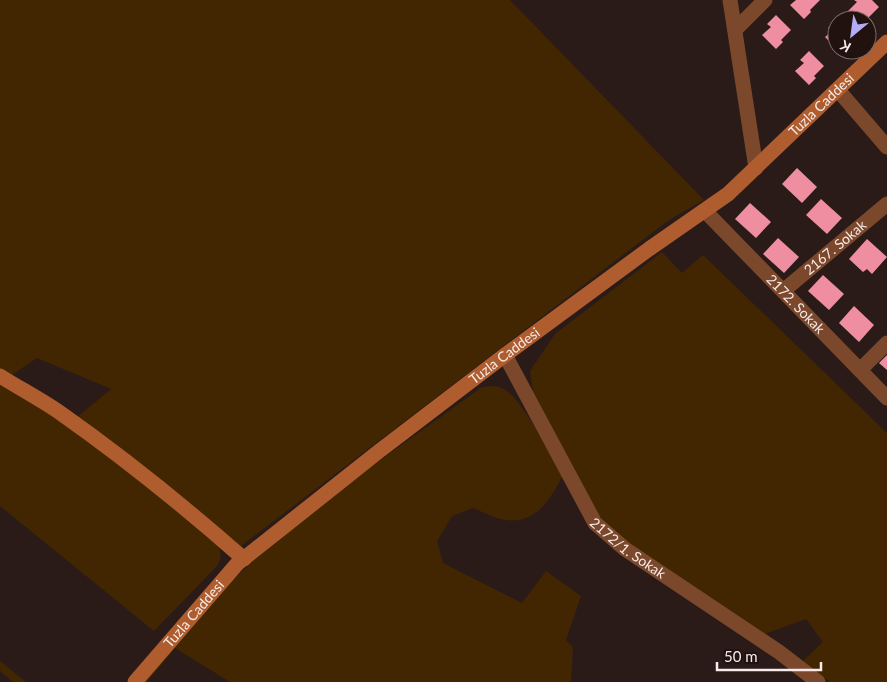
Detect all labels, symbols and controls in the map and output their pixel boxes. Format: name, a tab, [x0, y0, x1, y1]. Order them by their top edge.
north arrow	[827, 10, 877, 60]
text: K	[837, 37, 854, 57]
street label: Tuzla Caddesi	[785, 69, 857, 139]
street label: 2167. Sokak	[800, 215, 870, 278]
street label: 2172. Sokak	[763, 271, 829, 338]
street label: Tuzla Caddesi	[466, 323, 543, 387]
street label: 2172/1. Sokak	[587, 514, 670, 582]
street label: Tuzla Caddesi	[160, 576, 227, 651]
scale bar	[717, 640, 821, 672]
text: 50 m	[724, 647, 758, 665]

